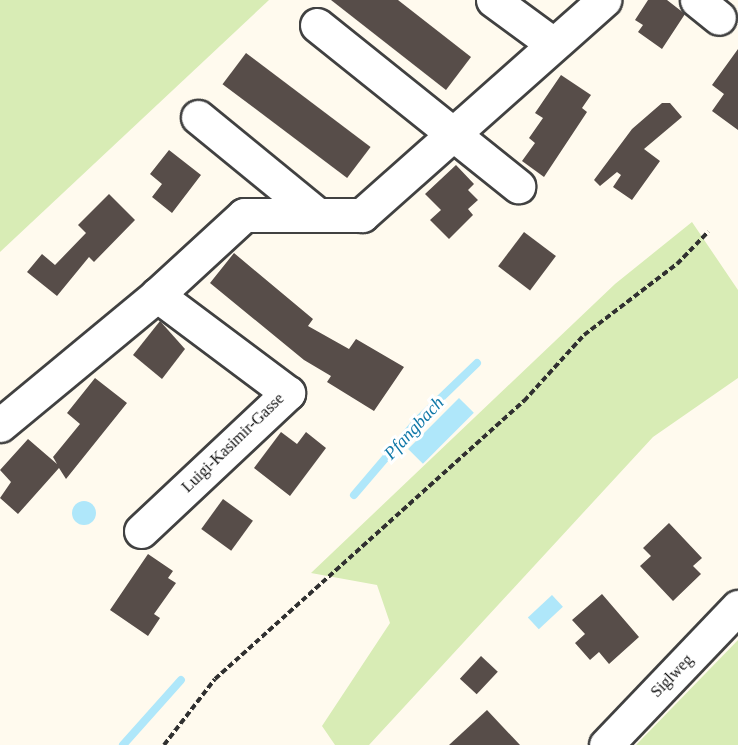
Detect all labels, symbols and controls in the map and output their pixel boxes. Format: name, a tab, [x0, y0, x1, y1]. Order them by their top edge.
street label: Luigi-Kasimir-Gasse	[178, 389, 288, 497]
water label: Pfangbach	[380, 392, 448, 464]
street label: Siglweg	[647, 650, 697, 702]

